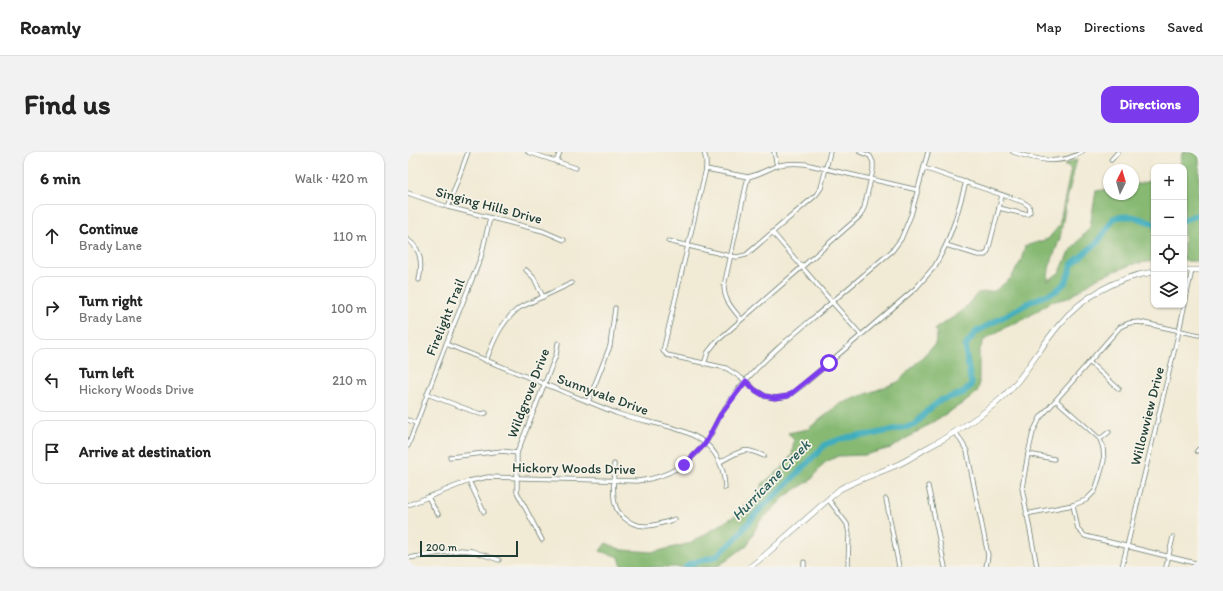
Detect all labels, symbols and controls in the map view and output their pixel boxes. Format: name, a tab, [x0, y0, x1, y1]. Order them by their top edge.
text: Roamly	[20, 16, 81, 39]
text: Map	[1036, 19, 1062, 36]
text: Directions	[1084, 19, 1145, 36]
text: Saved	[1167, 19, 1203, 36]
button: Directions	[1101, 86, 1199, 123]
text: Find us	[24, 87, 111, 121]
north arrow	[1103, 164, 1139, 200]
map controls	[1151, 164, 1187, 308]
button: +	[1151, 164, 1187, 200]
text: 6 min	[40, 168, 81, 188]
text: Walk · 420 m	[295, 171, 368, 186]
street label: Singing Hills Drive	[434, 183, 544, 228]
button: −	[1151, 200, 1187, 236]
text: Continue	[79, 220, 138, 238]
icon: ahead	[41, 225, 63, 247]
text: 110 m	[333, 229, 367, 244]
button: locate	[1151, 236, 1187, 272]
text: Brady Lane	[79, 238, 142, 253]
button: layers	[1151, 272, 1187, 308]
street label: Firelight Trail	[422, 276, 469, 358]
text: Turn right	[79, 292, 143, 310]
icon: right	[41, 297, 63, 319]
text: 100 m	[331, 301, 367, 316]
text: Brady Lane	[79, 310, 142, 325]
street label: Wildgrove Drive	[504, 346, 554, 440]
route start	[820, 354, 838, 372]
text: Turn left	[79, 364, 134, 382]
street label: Willowview Drive	[1127, 365, 1168, 467]
icon: left	[41, 369, 63, 391]
street label: Sunnyvale Drive	[555, 370, 651, 419]
text: 210 m	[332, 373, 367, 388]
text: Hickory Woods Drive	[79, 382, 194, 397]
water label: Hurricane Creek	[728, 435, 815, 524]
icon: arrive	[41, 441, 63, 463]
text: Arrive at destination	[79, 443, 211, 461]
route end	[675, 456, 693, 474]
street label: Hickory Woods Drive	[512, 459, 636, 478]
scale bar	[420, 539, 518, 558]
text: 200 m	[426, 541, 457, 554]

